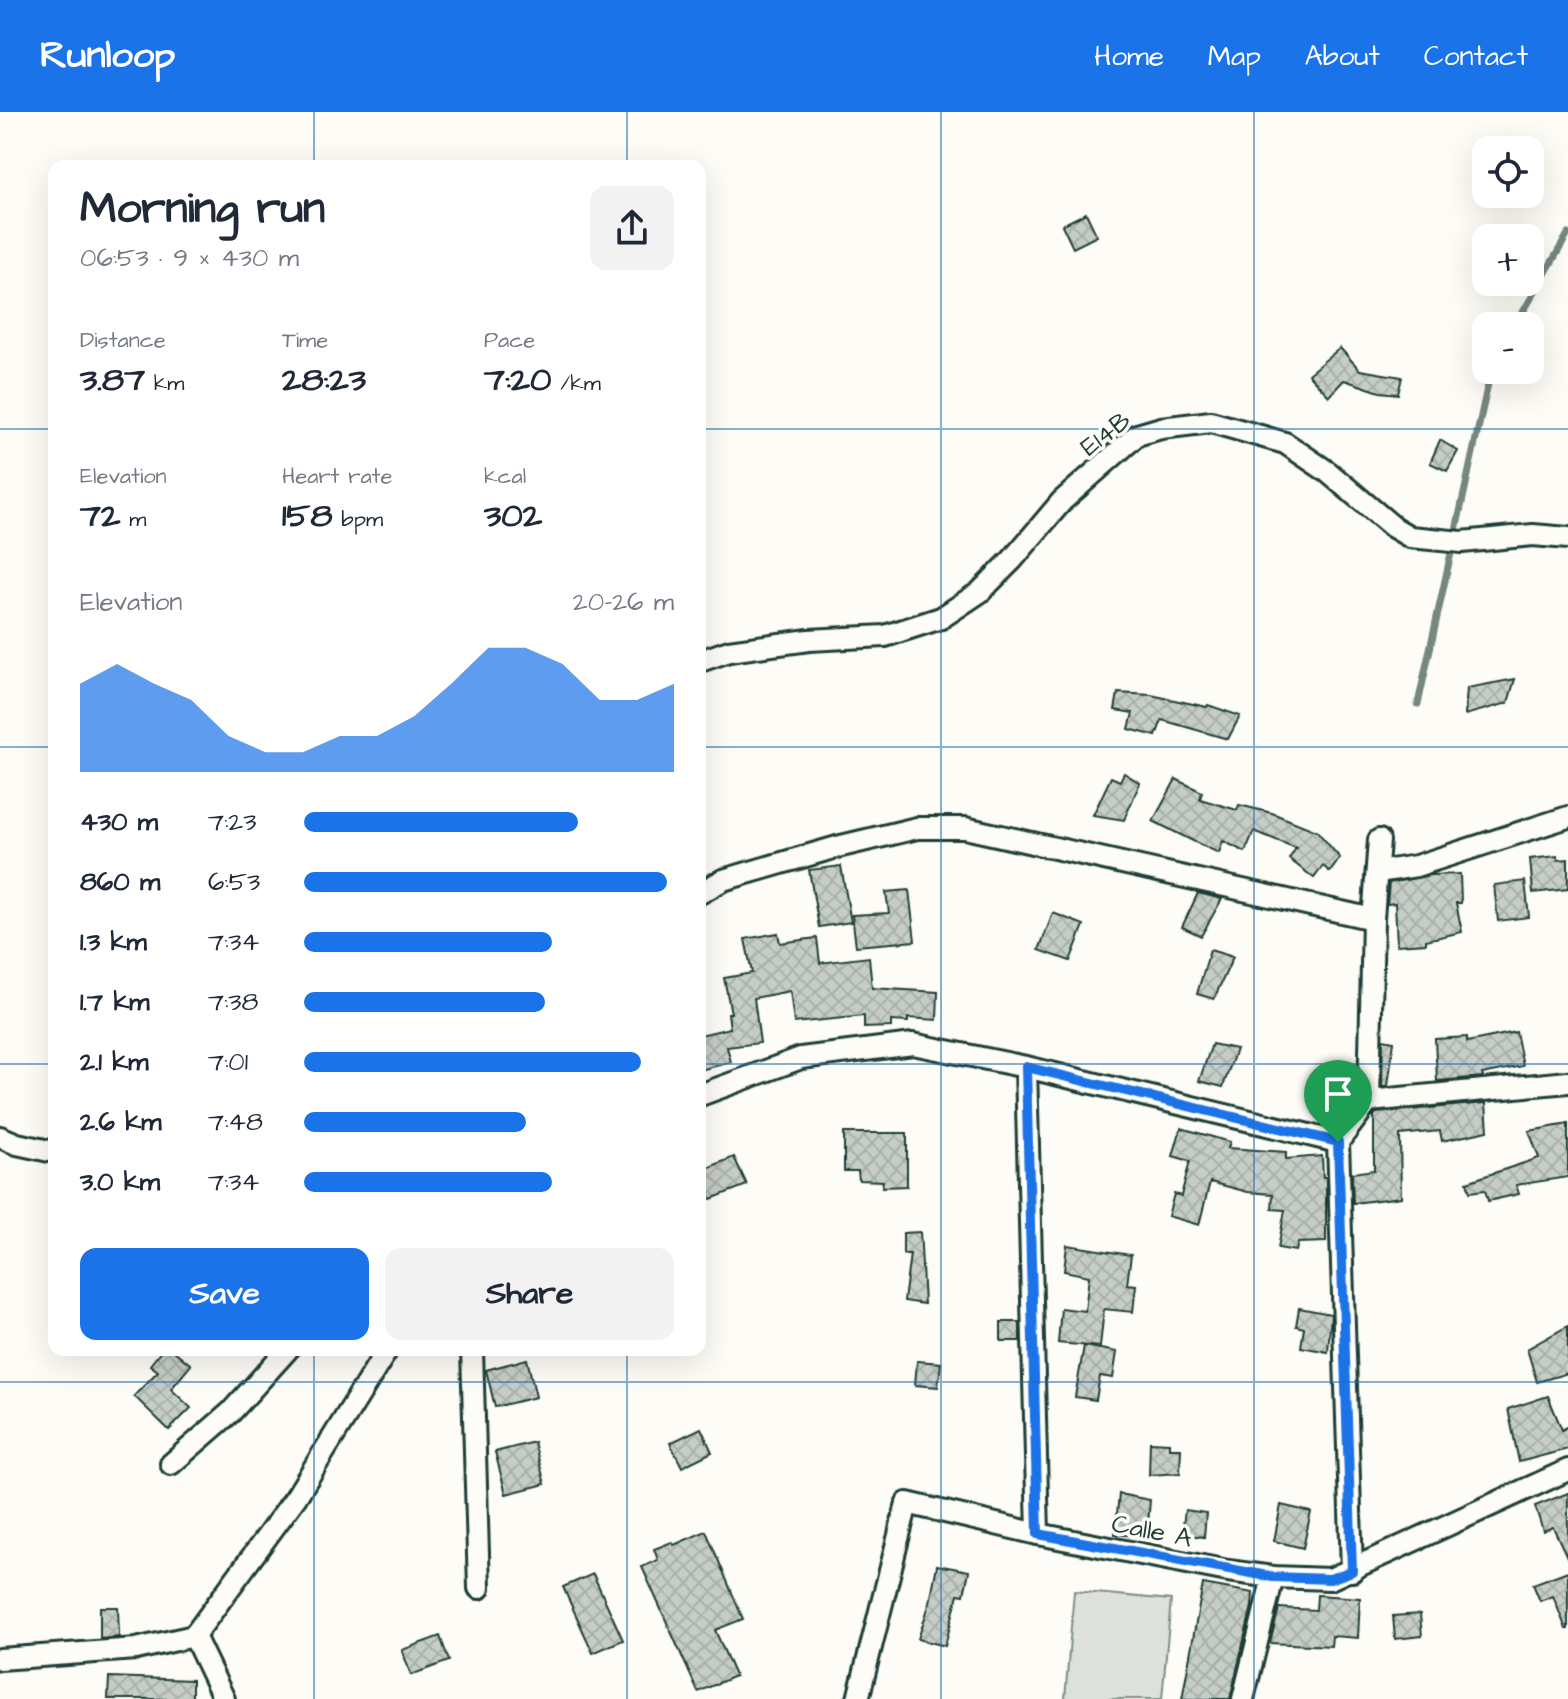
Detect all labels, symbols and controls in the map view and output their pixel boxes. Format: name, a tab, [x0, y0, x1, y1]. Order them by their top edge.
text: Runloop	[40, 30, 175, 82]
text: Home	[1094, 37, 1164, 76]
text: Map	[1208, 37, 1261, 76]
text: About	[1305, 37, 1380, 76]
text: Contact	[1424, 37, 1528, 76]
map controls	[1472, 136, 1544, 384]
button: locate	[1472, 136, 1544, 208]
text: Morning run	[80, 179, 325, 240]
button: share	[590, 186, 674, 270]
button: +	[1472, 224, 1544, 296]
text: 06:53 · 9 × 430 m	[80, 240, 299, 276]
button: −	[1472, 312, 1544, 384]
text: Distance	[80, 325, 166, 356]
text: Time	[282, 325, 328, 356]
text: Pace	[484, 325, 535, 356]
text: 3.87	[80, 356, 145, 404]
text: 28:23	[282, 356, 366, 404]
text: 7:20	[484, 356, 552, 404]
text: km	[145, 368, 185, 399]
text: /km	[552, 368, 601, 399]
street label: E14B	[1073, 403, 1138, 465]
text: Elevation	[80, 461, 167, 492]
text: Heart rate	[282, 461, 392, 492]
text: kcal	[484, 461, 526, 492]
text: 72	[80, 492, 120, 540]
text: 158	[282, 492, 332, 540]
text: 302	[484, 492, 542, 540]
text: m	[120, 504, 146, 535]
text: bpm	[332, 504, 383, 535]
text: Elevation	[80, 584, 182, 620]
text: 20–26 m	[573, 584, 674, 620]
text: 430 m	[80, 804, 158, 840]
text: 7:23	[208, 804, 256, 840]
text: 860 m	[80, 864, 160, 900]
text: 6:53	[208, 864, 260, 900]
text: 1.3 km	[80, 924, 147, 960]
text: 7:34	[208, 924, 259, 960]
text: 1.7 km	[80, 984, 150, 1020]
text: 7:38	[208, 984, 258, 1020]
text: 2.1 km	[80, 1044, 148, 1080]
text: 7:01	[208, 1044, 248, 1080]
pin	[1304, 1060, 1372, 1142]
icon: arrive	[1316, 1072, 1360, 1116]
text: 2.6 km	[80, 1104, 161, 1140]
text: 7:48	[208, 1104, 263, 1140]
text: 3.0 km	[80, 1164, 160, 1200]
text: 7:34	[208, 1164, 259, 1200]
button: Save	[80, 1248, 369, 1340]
button: Share	[385, 1248, 674, 1340]
street label: Calle A	[1109, 1506, 1195, 1556]

